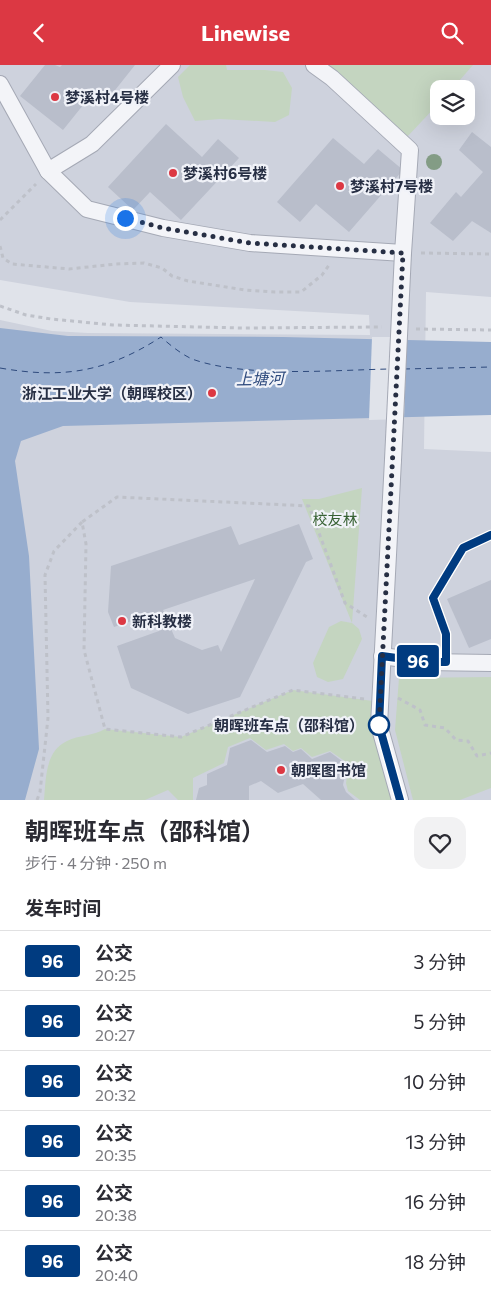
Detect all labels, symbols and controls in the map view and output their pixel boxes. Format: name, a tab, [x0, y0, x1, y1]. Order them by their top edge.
icon: back	[25, 19, 53, 47]
text: Linewise	[201, 19, 290, 46]
icon: search	[438, 19, 466, 47]
map controls	[430, 80, 475, 125]
button: layers	[430, 80, 475, 125]
place label: 梦溪村4号楼	[65, 88, 149, 106]
marker: 梦溪村4号楼	[49, 91, 61, 103]
place label: 梦溪村6号楼	[183, 164, 267, 182]
marker: 梦溪村6号楼	[167, 167, 179, 179]
place label: 梦溪村7号楼	[350, 177, 433, 195]
marker: 梦溪村7号楼	[334, 180, 346, 192]
your location	[113, 206, 138, 231]
water label: 上塘河	[236, 368, 287, 388]
place label: 浙江工业大学（朝晖校区）	[22, 384, 202, 402]
marker: 浙江工业大学（朝晖校区）	[206, 387, 218, 399]
park label: 校友林	[312, 510, 358, 528]
place label: 新科教楼	[132, 612, 192, 630]
marker: 新科教楼	[116, 615, 128, 627]
line badge: 96	[396, 645, 440, 677]
text: 96	[407, 650, 429, 672]
marker: 朝晖班车点（邵科馆）	[368, 714, 390, 736]
place label: 朝晖班车点（邵科馆）	[214, 716, 364, 734]
place label: 朝晖图书馆	[291, 761, 366, 779]
marker: 朝晖图书馆	[275, 764, 287, 776]
text: 朝晖班车点（邵科馆）	[25, 816, 265, 845]
button: heart	[414, 817, 466, 869]
text: 步行 · 4 分钟 · 250 m	[25, 853, 167, 872]
text: 发车时间	[25, 896, 101, 919]
text: 公交	[95, 941, 133, 964]
text: 96	[41, 950, 64, 972]
text: 3 分钟	[414, 950, 466, 973]
text: 20:25	[95, 965, 136, 984]
text: 公交	[95, 1001, 133, 1024]
text: 96	[41, 1010, 64, 1032]
text: 5 分钟	[413, 1010, 466, 1033]
text: 20:27	[95, 1025, 135, 1044]
text: 公交	[95, 1061, 133, 1084]
text: 96	[41, 1070, 64, 1092]
text: 10 分钟	[404, 1070, 466, 1093]
text: 20:32	[95, 1085, 136, 1104]
text: 公交	[95, 1121, 133, 1144]
text: 96	[41, 1130, 64, 1152]
text: 13 分钟	[405, 1130, 466, 1153]
text: 20:35	[95, 1145, 136, 1164]
text: 公交	[95, 1181, 133, 1204]
text: 96	[41, 1190, 64, 1212]
text: 16 分钟	[405, 1190, 466, 1213]
text: 20:38	[95, 1205, 137, 1224]
text: 公交	[95, 1241, 133, 1264]
text: 96	[41, 1250, 64, 1272]
text: 18 分钟	[405, 1250, 466, 1273]
text: 20:40	[95, 1265, 138, 1284]

